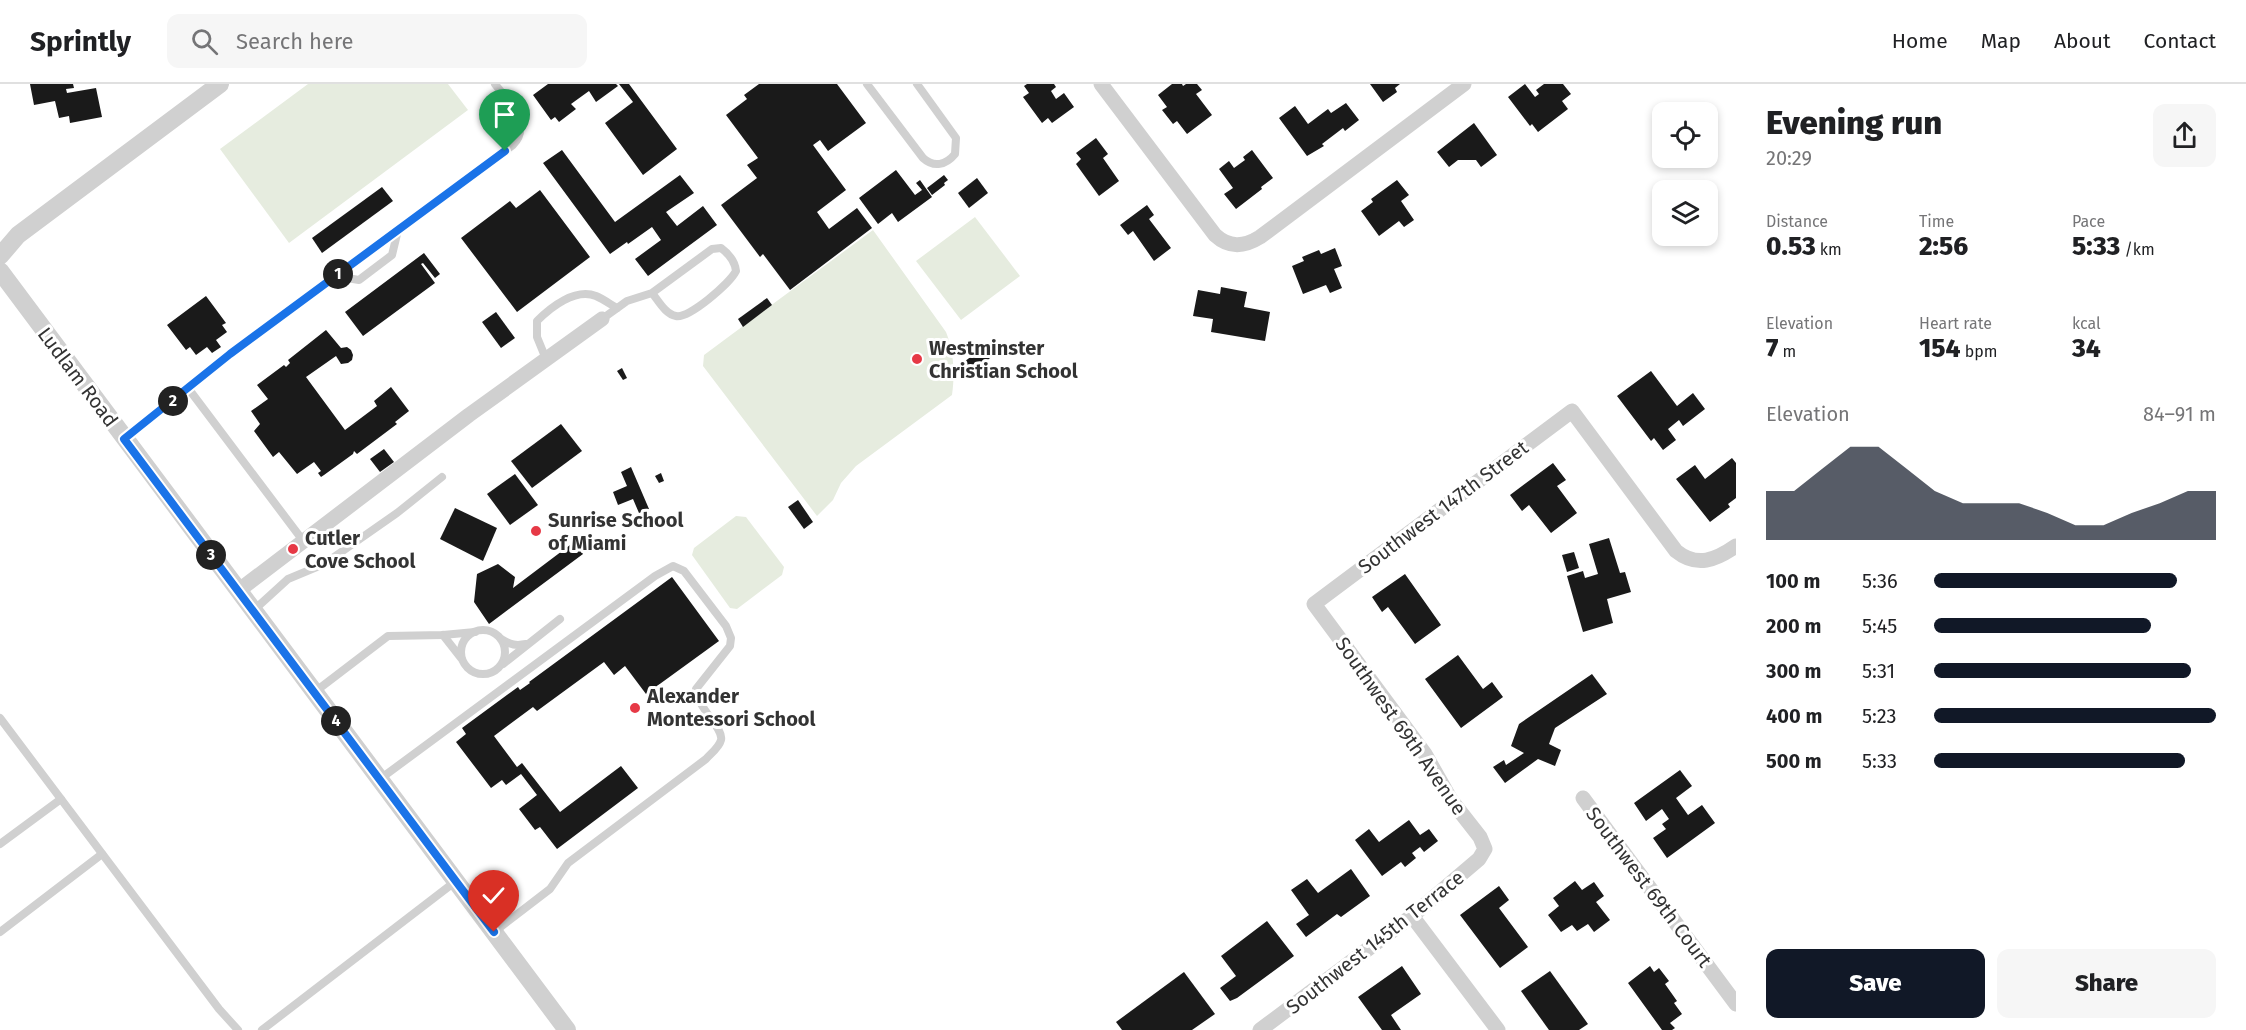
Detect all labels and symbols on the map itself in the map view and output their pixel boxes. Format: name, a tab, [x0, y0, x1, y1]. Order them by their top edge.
pin	[479, 89, 530, 151]
pin: 1	[323, 259, 353, 289]
street label: Ludlam Road	[33, 322, 123, 432]
place label: Westminster Christian School	[929, 336, 1078, 383]
marker: Westminster Christian School	[910, 352, 924, 366]
pin: 2	[158, 386, 188, 416]
street label: Southwest 147th Street	[1353, 435, 1533, 579]
place label: Sunrise School of Miami	[548, 508, 683, 555]
marker: Sunrise School of Miami	[529, 524, 543, 538]
place label: Cutler Cove School	[305, 526, 415, 573]
pin: 3	[196, 540, 226, 570]
marker: Cutler Cove School	[286, 542, 300, 556]
street label: Southwest 69th Avenue	[1330, 632, 1472, 820]
place label: Alexander Montessori School	[646, 684, 816, 731]
marker: Alexander Montessori School	[628, 701, 642, 715]
pin: 4	[321, 706, 351, 736]
street label: Southwest 69th Court	[1581, 802, 1718, 972]
street label: Southwest 145th Terrace	[1281, 865, 1469, 1019]
pin	[468, 870, 519, 932]

